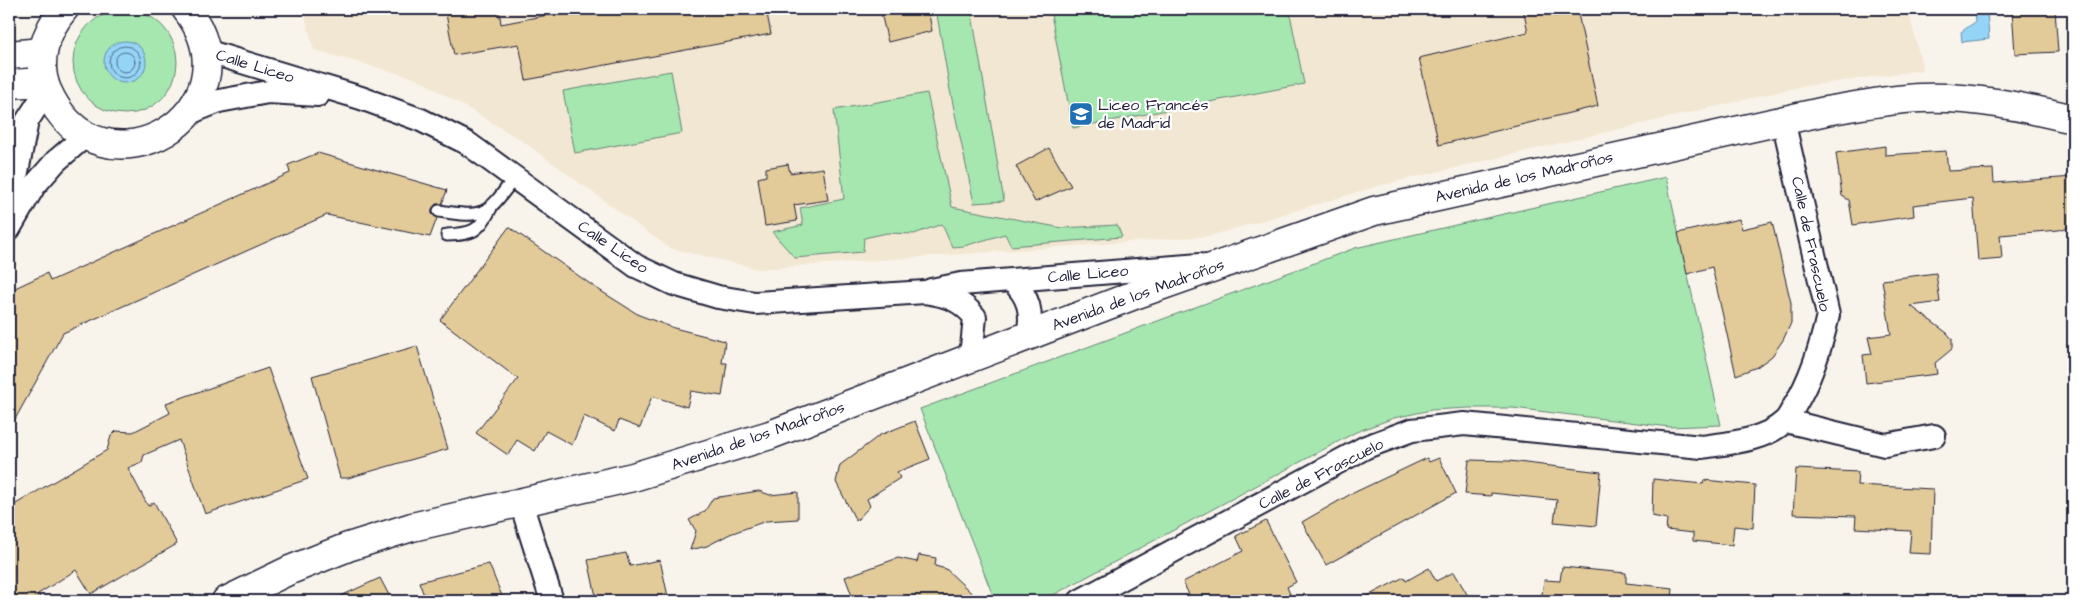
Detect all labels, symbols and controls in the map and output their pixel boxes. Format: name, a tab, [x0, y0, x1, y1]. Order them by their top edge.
street label: Calle Liceo	[213, 44, 297, 88]
place label: Liceo Francés de Madrid	[1098, 94, 1209, 134]
school or university icon: Liceo Francés de Madrid	[1068, 101, 1094, 127]
street label: Avenida de los Madroños	[1433, 146, 1615, 208]
street label: Calle de Frascuelo	[1786, 175, 1836, 313]
street label: Calle Liceo	[573, 215, 653, 279]
street label: Avenida de los Madroños	[1049, 254, 1227, 336]
street label: Calle Liceo	[1047, 260, 1129, 288]
street label: Avenida de los Madroños	[668, 396, 848, 476]
street label: Calle de Frascuelo	[1255, 433, 1387, 515]

